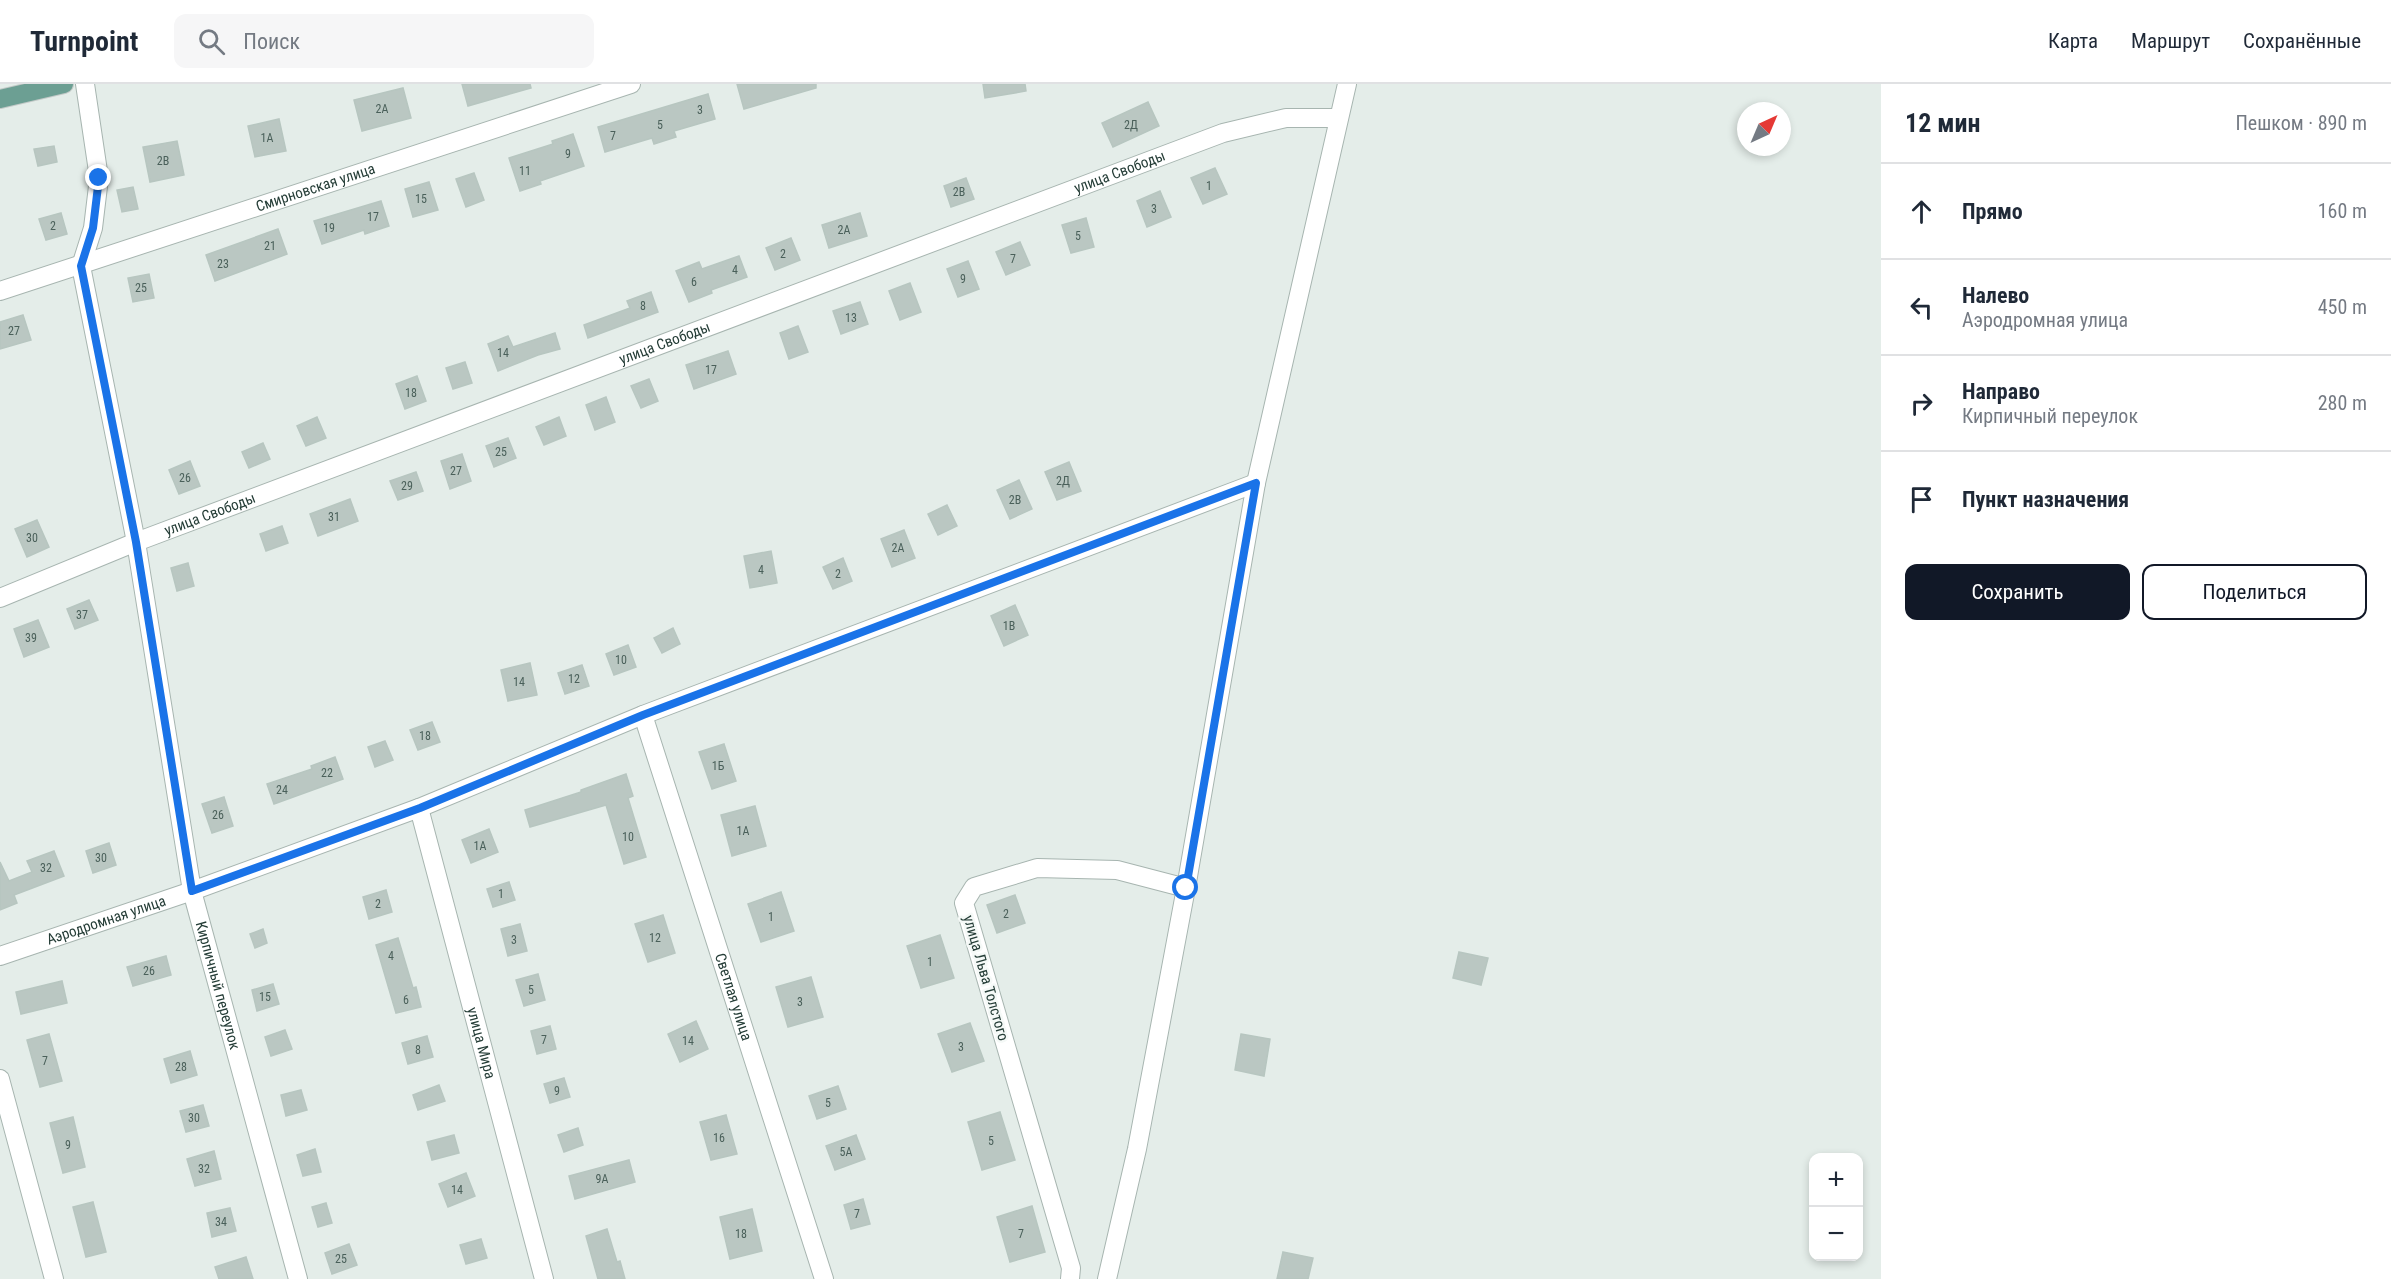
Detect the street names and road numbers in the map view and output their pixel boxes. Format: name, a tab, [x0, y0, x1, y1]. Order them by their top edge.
street label: улица Свободы	[1072, 147, 1168, 197]
street label: Смирновская улица	[254, 160, 377, 215]
street label: улица Свободы	[617, 318, 713, 368]
street label: улица Свободы	[162, 489, 258, 540]
street label: Аэродромная улица	[44, 892, 168, 949]
street label: улица Льва Толстого	[959, 913, 1013, 1043]
street label: Кирпичный переулок	[192, 919, 244, 1051]
street label: Светлая улица	[711, 951, 756, 1043]
street label: улица Мира	[463, 1005, 499, 1081]

